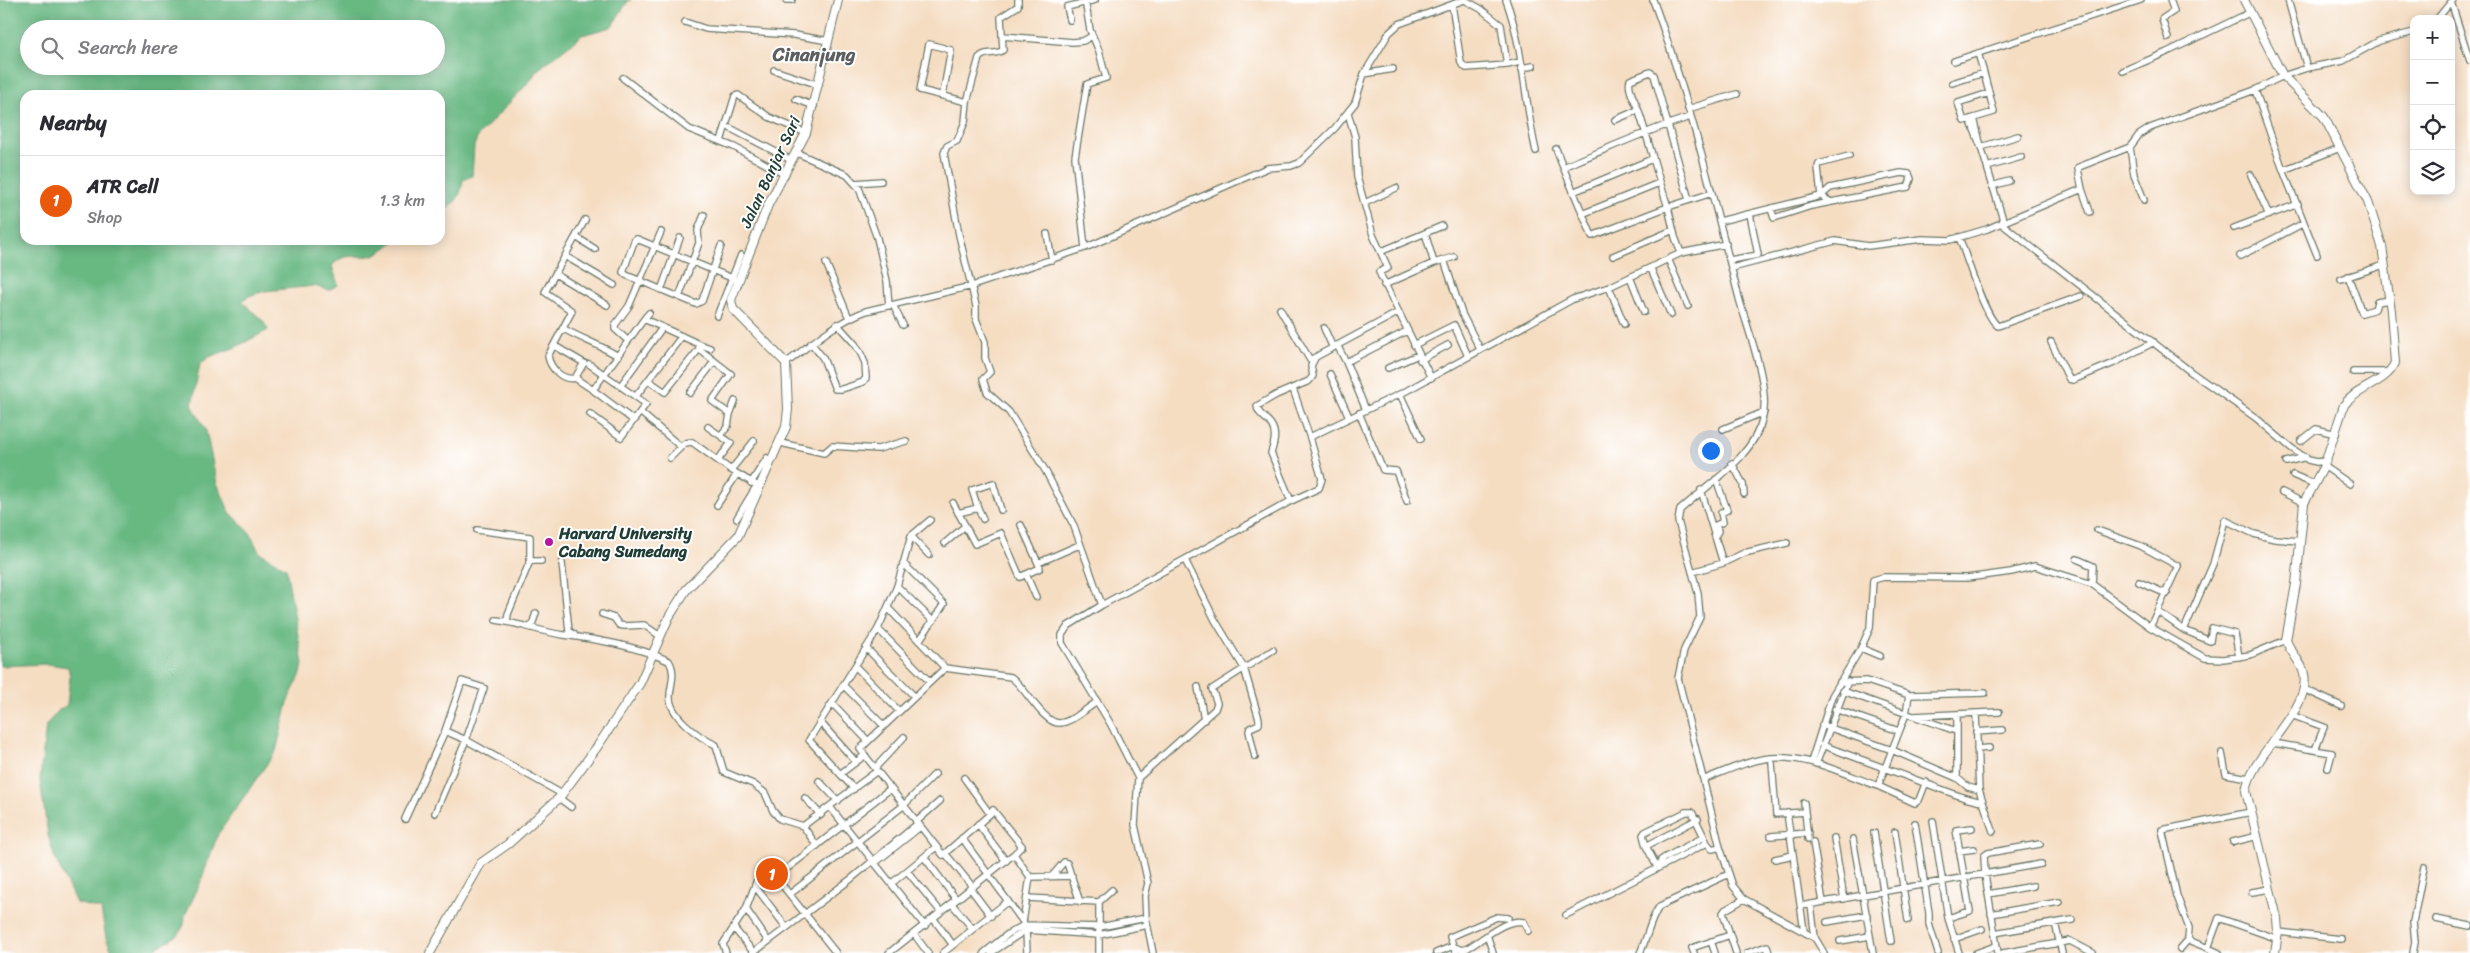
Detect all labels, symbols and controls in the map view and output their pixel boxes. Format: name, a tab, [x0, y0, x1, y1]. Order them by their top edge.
map controls	[2410, 15, 2455, 195]
button: +	[2410, 15, 2455, 60]
search box	[20, 20, 445, 75]
text: Search here	[78, 31, 178, 64]
icon: search	[38, 34, 66, 62]
district label: Cinanjung	[772, 38, 856, 71]
button: −	[2410, 60, 2455, 105]
text: Nearby	[40, 104, 106, 142]
button: locate	[2410, 105, 2455, 150]
street label: Jalan Banjar Sari	[731, 111, 809, 234]
button: layers	[2410, 150, 2455, 195]
text: ATR Cell	[87, 170, 158, 203]
text: 1	[53, 186, 59, 215]
text: 1.3 km	[380, 186, 425, 215]
text: Shop	[87, 203, 122, 232]
your location	[1698, 438, 1724, 464]
place label: Harvard University Cabang Sumedang	[558, 519, 693, 566]
marker: Harvard University Cabang Sumedang	[543, 536, 555, 548]
pin: 1	[756, 855, 788, 893]

